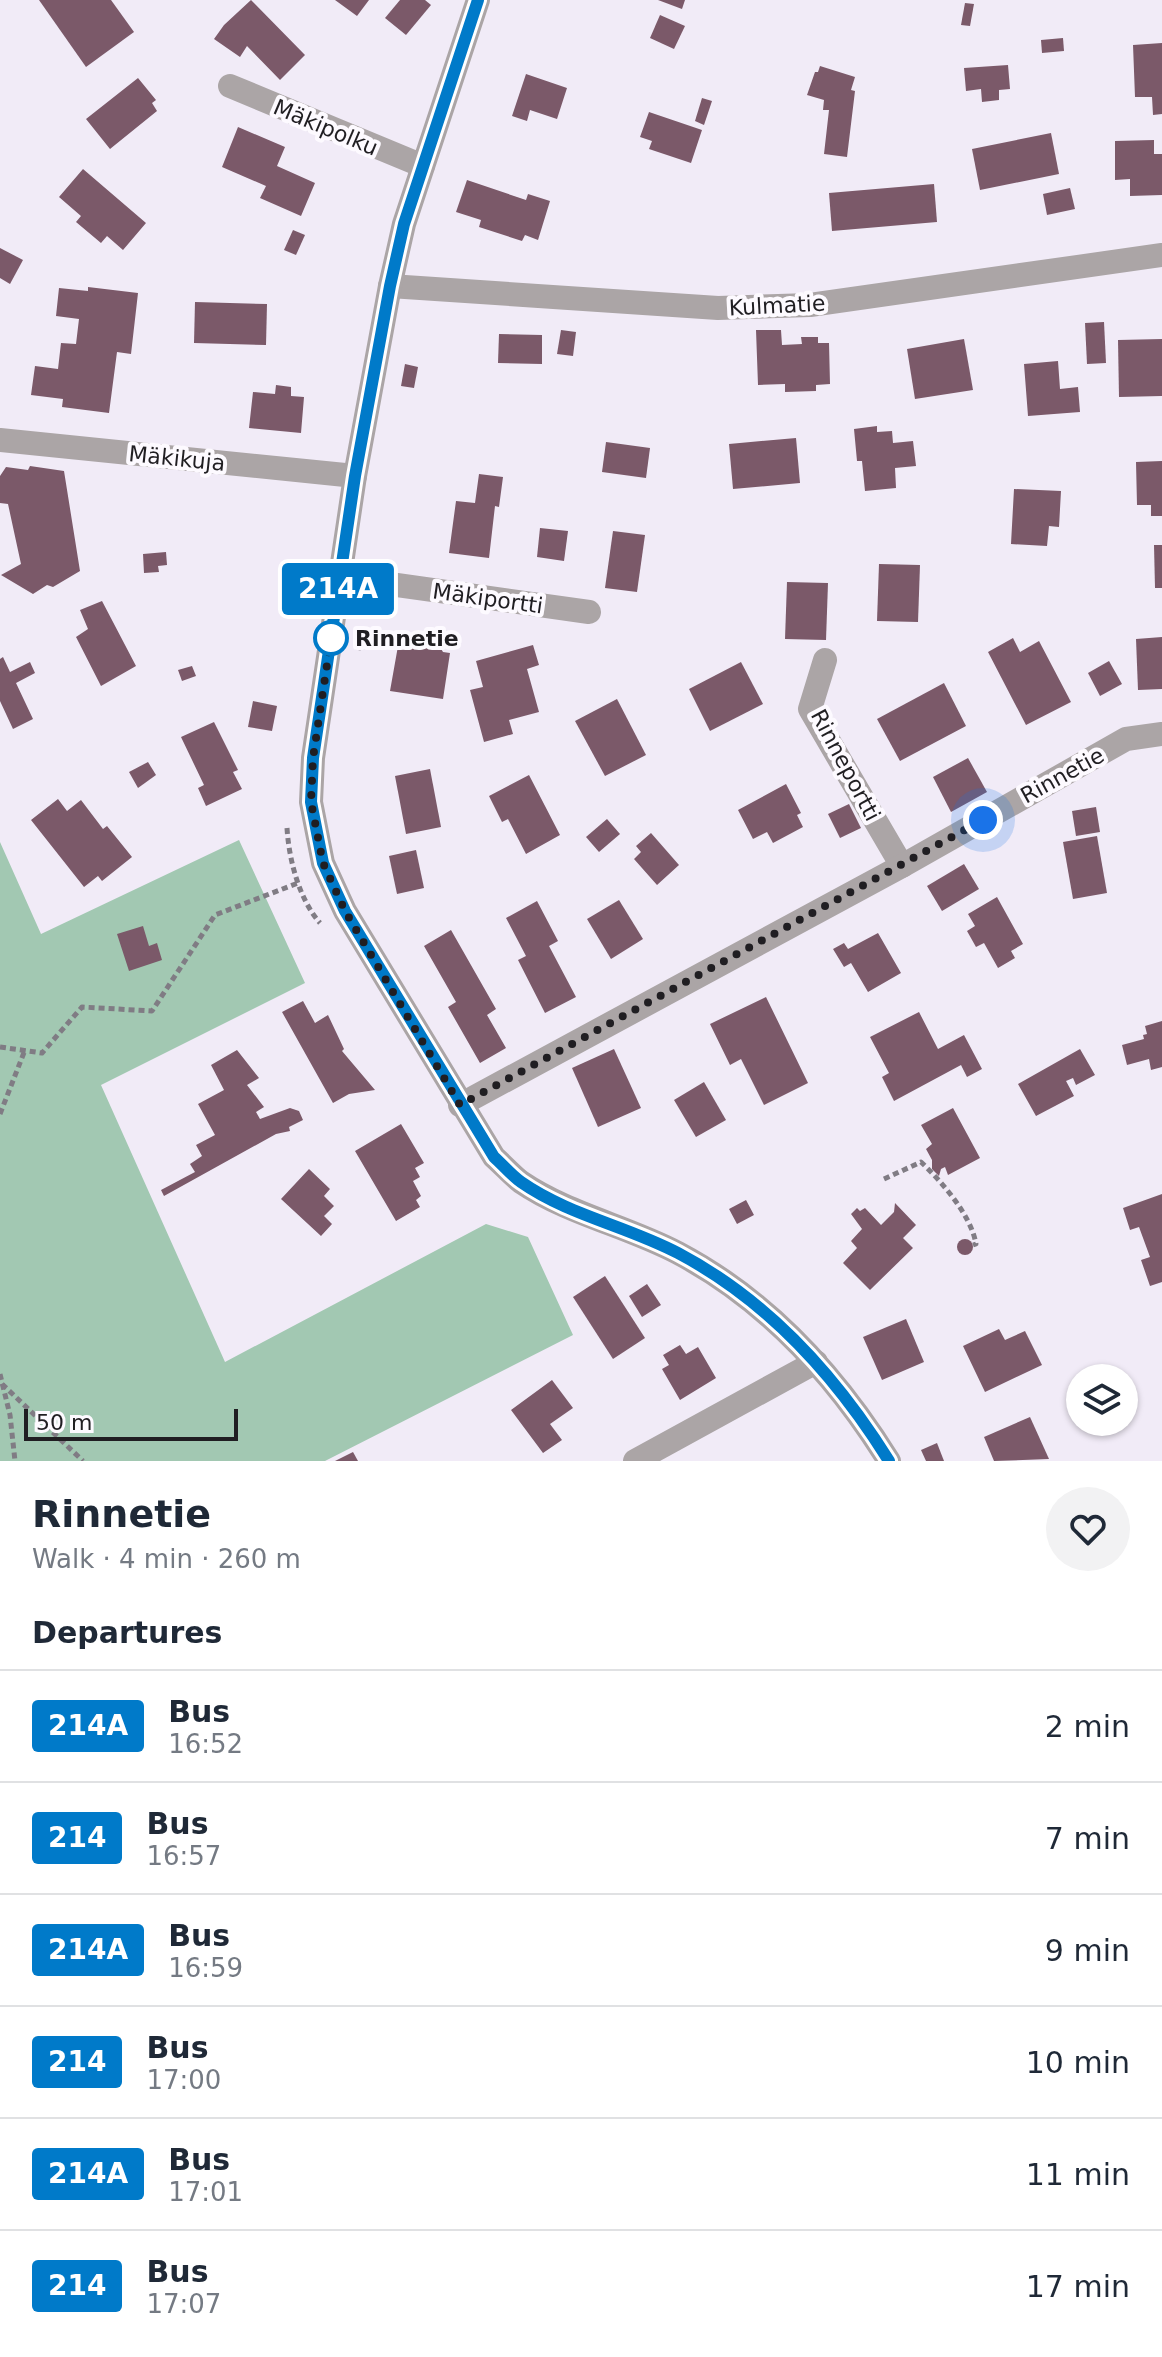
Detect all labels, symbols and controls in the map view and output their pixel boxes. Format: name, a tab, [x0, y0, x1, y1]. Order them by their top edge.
street label: Mäkipolku	[270, 94, 382, 161]
street label: Kulmatie	[728, 290, 826, 321]
street label: Mäkikuja	[127, 441, 226, 476]
line badge: 214A	[282, 563, 394, 615]
text: 214A	[298, 572, 378, 605]
street label: Mäkiportti	[431, 578, 545, 619]
marker: Rinnetie	[314, 621, 348, 655]
place label: Rinnetie	[355, 626, 459, 651]
street label: Rinneportti	[806, 705, 885, 825]
street label: Rinnetie	[1016, 742, 1108, 808]
your location	[963, 800, 1003, 840]
map controls	[1066, 1364, 1138, 1436]
button: layers	[1066, 1364, 1138, 1436]
scale bar	[24, 1405, 238, 1441]
text: 50 m	[36, 1410, 92, 1435]
button: heart	[1046, 1487, 1130, 1571]
text: Rinnetie	[32, 1492, 211, 1536]
text: Walk · 4 min · 260 m	[32, 1544, 301, 1574]
text: Departures	[32, 1615, 222, 1650]
text: Bus	[168, 1694, 230, 1729]
text: 214A	[48, 1709, 128, 1742]
text: 2 min	[1045, 1709, 1130, 1744]
text: 16:52	[168, 1729, 243, 1759]
text: Bus	[146, 1806, 209, 1841]
text: 214	[48, 1821, 106, 1854]
text: 7 min	[1045, 1821, 1130, 1856]
text: 16:57	[146, 1841, 221, 1871]
text: Bus	[168, 1918, 230, 1953]
text: 214A	[48, 1933, 128, 1966]
text: 9 min	[1045, 1933, 1130, 1968]
text: 16:59	[168, 1953, 243, 1983]
text: Bus	[146, 2030, 209, 2065]
text: 214	[48, 2045, 106, 2078]
text: 10 min	[1026, 2045, 1130, 2080]
text: 17:00	[146, 2065, 221, 2095]
text: Bus	[168, 2142, 230, 2177]
text: 214A	[48, 2157, 128, 2190]
text: 11 min	[1026, 2157, 1130, 2192]
text: 17:01	[168, 2177, 243, 2207]
text: Bus	[146, 2254, 209, 2289]
text: 214	[48, 2269, 106, 2302]
text: 17 min	[1026, 2269, 1130, 2304]
text: 17:07	[146, 2289, 221, 2319]

